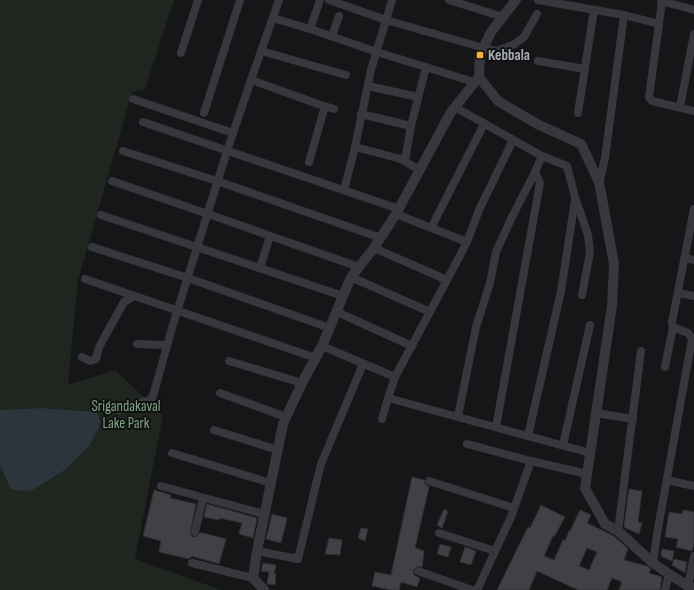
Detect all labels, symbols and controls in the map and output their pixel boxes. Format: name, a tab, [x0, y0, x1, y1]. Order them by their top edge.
place label: Kebbala	[488, 46, 530, 65]
marker: Kebbala	[475, 50, 485, 60]
park label: Srigandakaval Lake Park	[91, 397, 161, 433]

